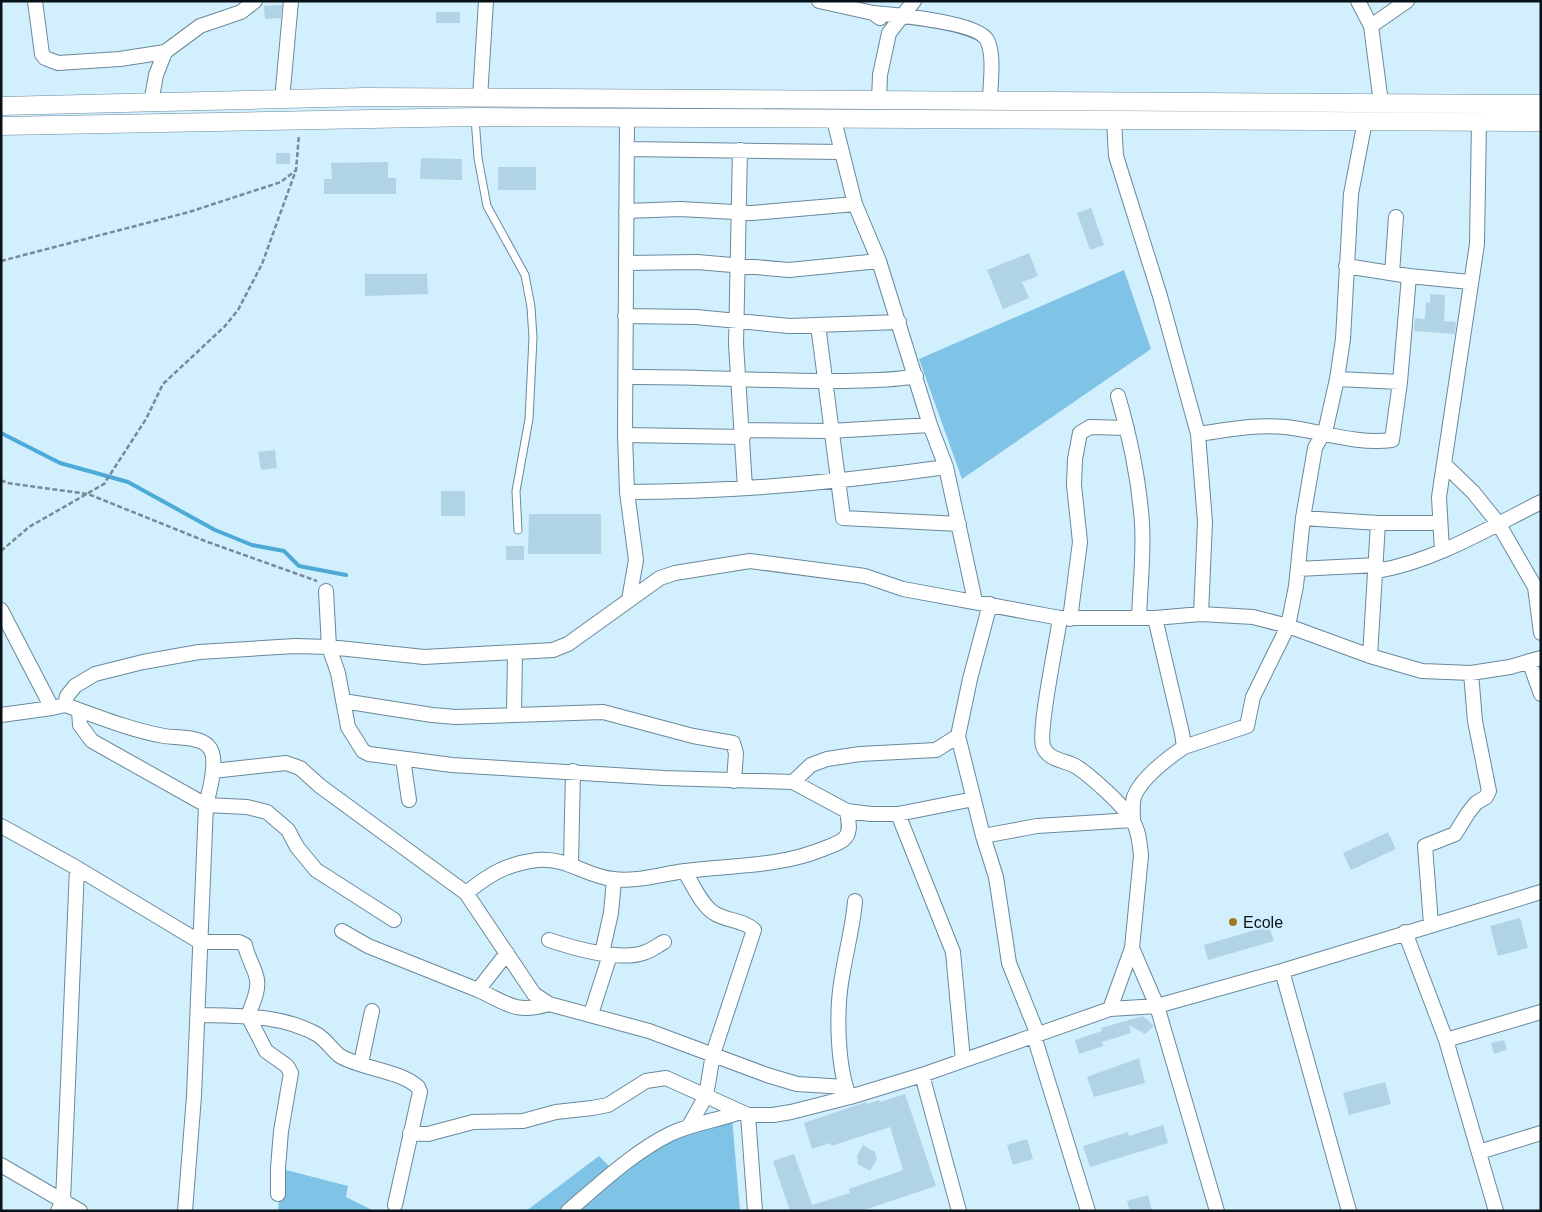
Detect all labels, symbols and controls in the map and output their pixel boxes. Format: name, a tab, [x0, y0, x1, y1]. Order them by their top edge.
place label: Ecole	[1243, 914, 1283, 931]
marker: Ecole	[1227, 916, 1239, 928]

